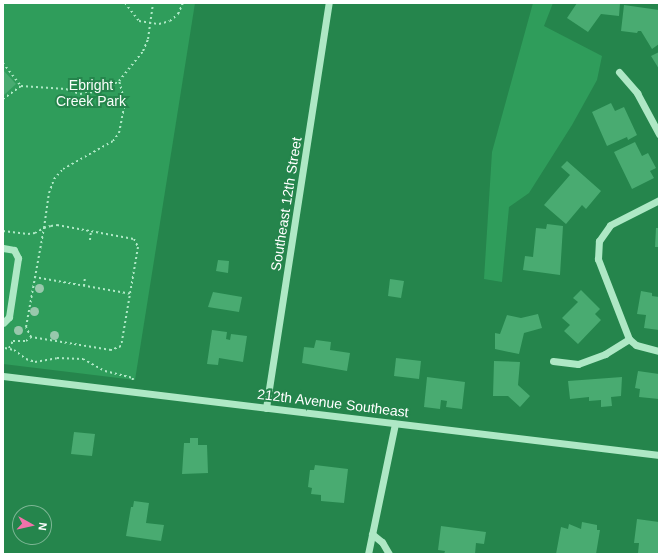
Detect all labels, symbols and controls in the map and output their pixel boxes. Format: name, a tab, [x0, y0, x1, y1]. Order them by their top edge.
park label: Ebright Creek Park	[56, 77, 126, 110]
street label: Southeast 12th Street	[267, 136, 305, 272]
street label: 212th Avenue Southeast	[256, 385, 410, 421]
north arrow	[12, 505, 52, 545]
text: N	[36, 522, 49, 531]

